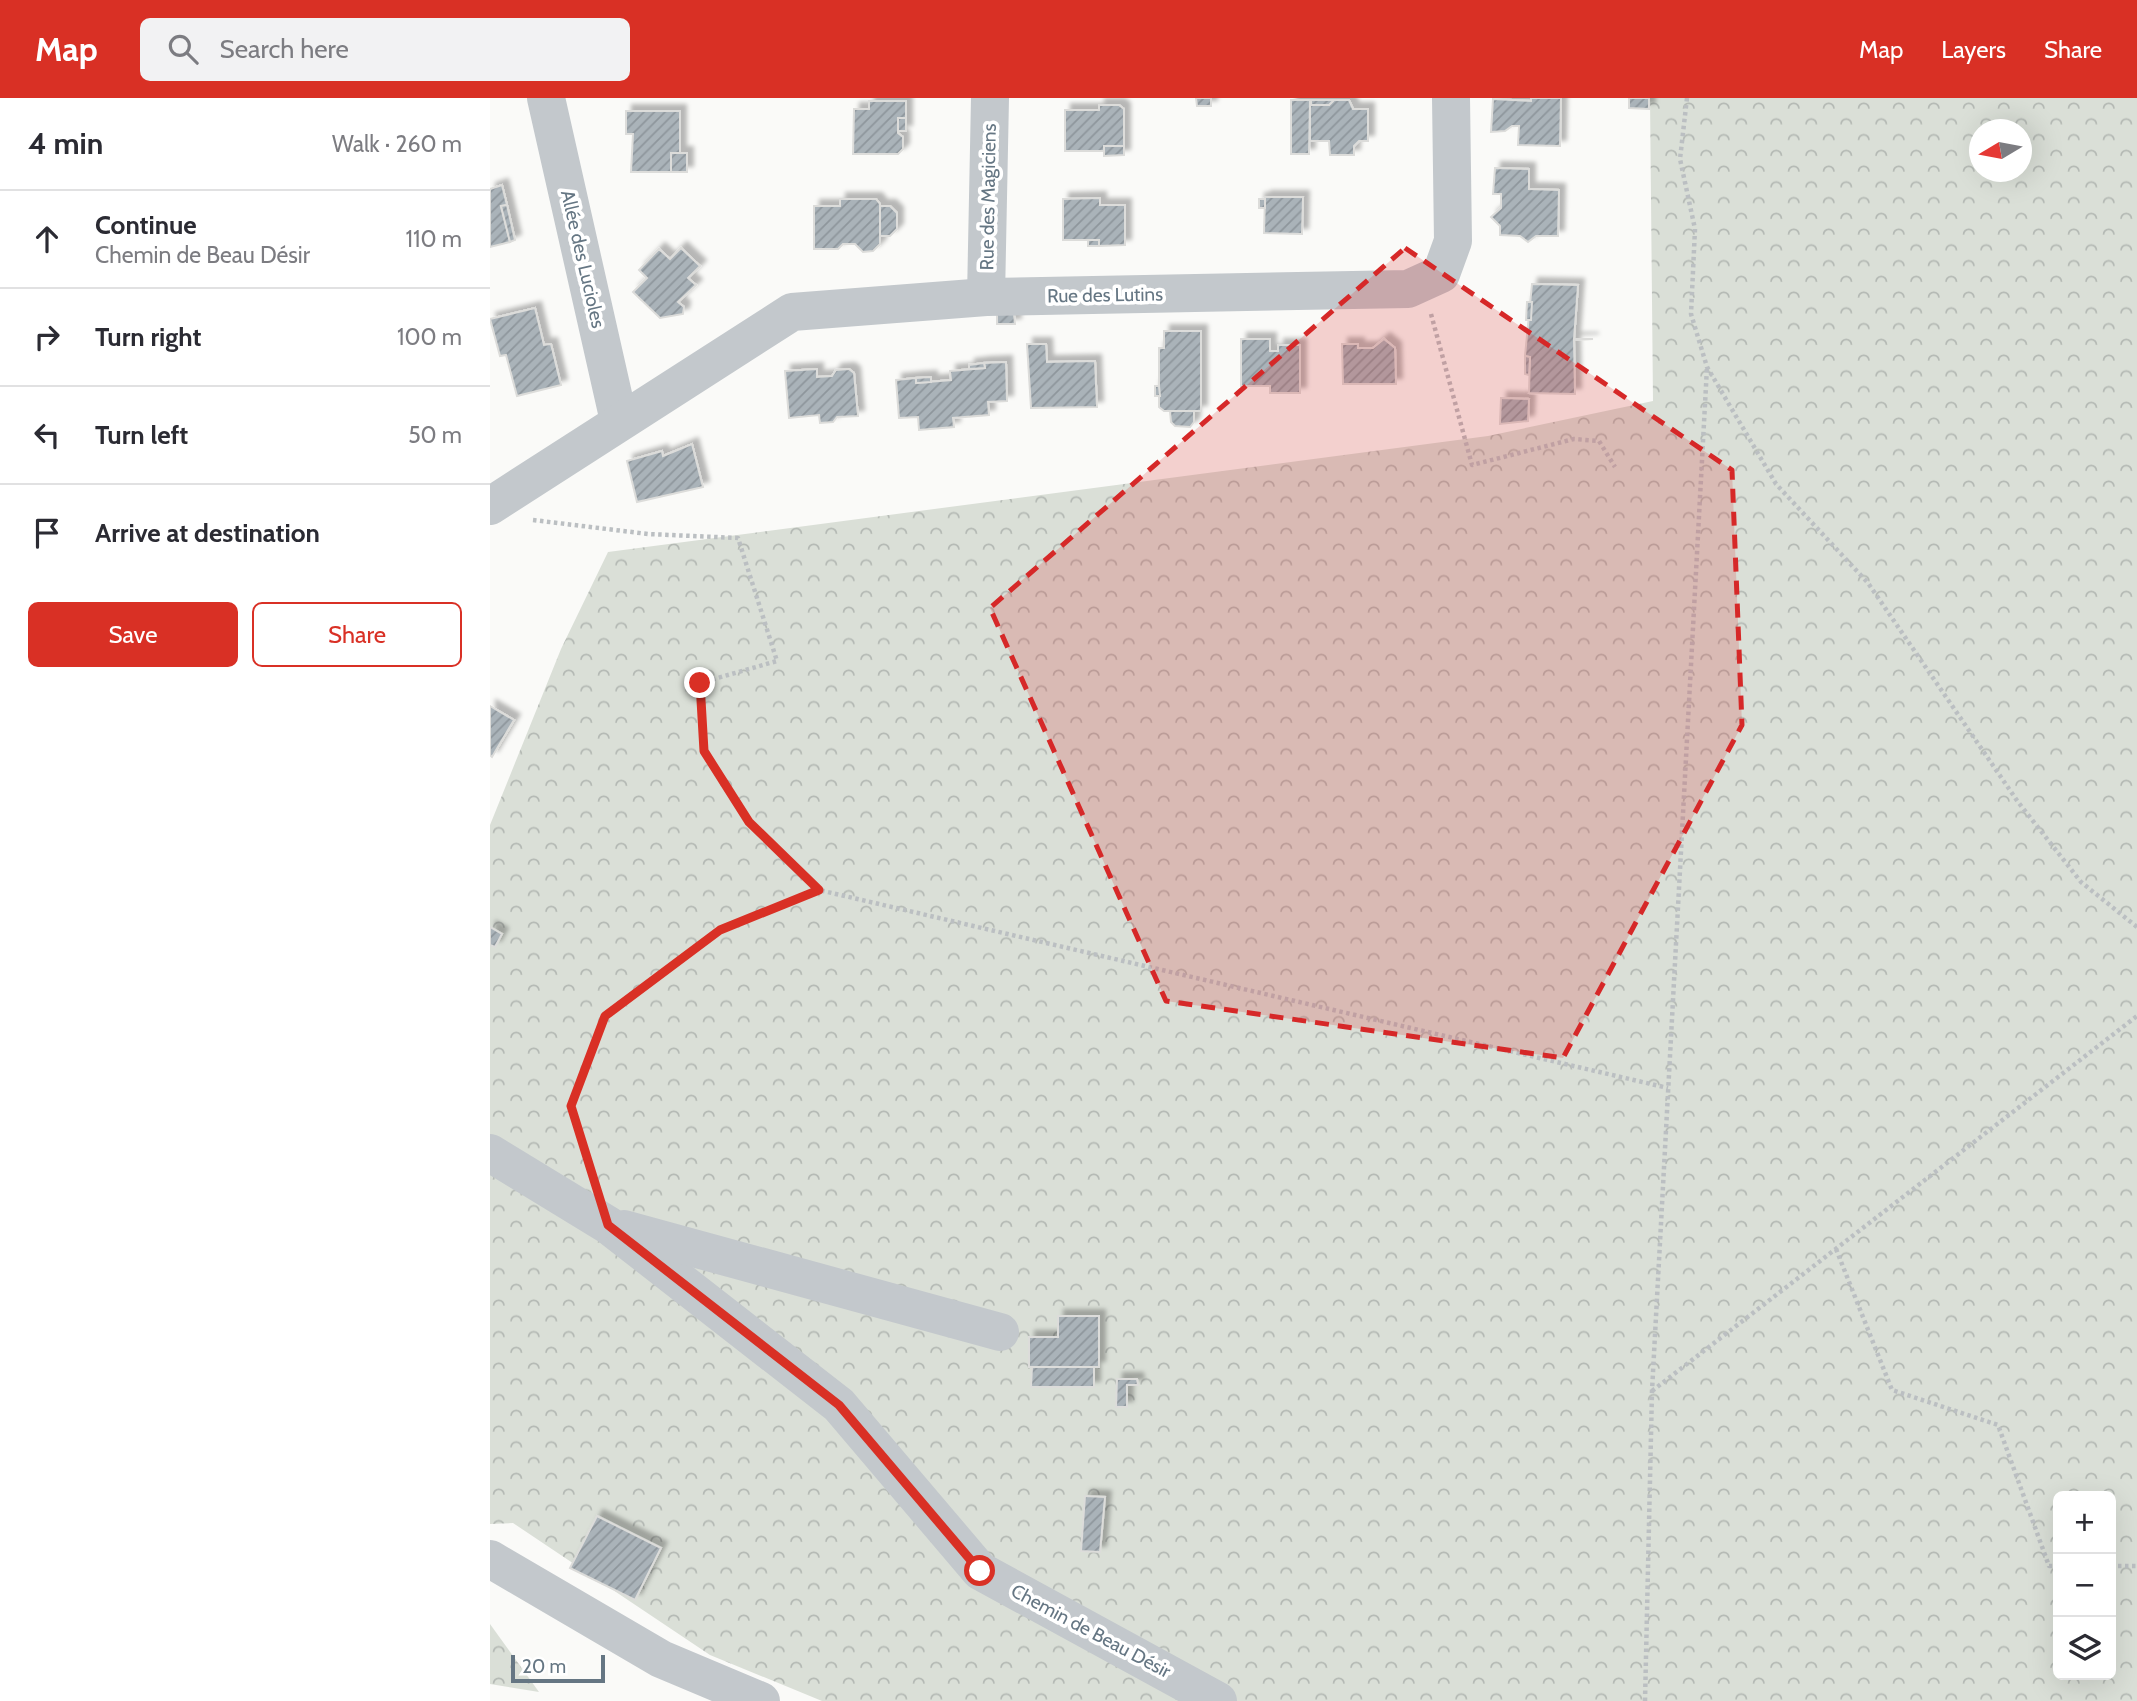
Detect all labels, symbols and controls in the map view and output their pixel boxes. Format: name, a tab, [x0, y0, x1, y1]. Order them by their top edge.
search box	[140, 18, 630, 81]
text: Map	[35, 29, 98, 69]
icon: search	[164, 30, 202, 68]
text: Search here	[220, 33, 349, 65]
text: Map	[1859, 35, 1903, 64]
text: Layers	[1941, 35, 2006, 64]
text: Share	[2044, 35, 2102, 64]
north arrow	[1969, 119, 2032, 182]
street label: Rue des Magiciens	[975, 123, 1001, 271]
text: 4 min	[28, 125, 103, 162]
text: Walk · 260 m	[332, 130, 462, 158]
street label: Allée des Lucioles	[556, 188, 610, 330]
text: Continue	[95, 209, 197, 241]
icon: ahead	[28, 220, 66, 258]
text: 110 m	[406, 225, 462, 253]
text: Chemin de Beau Désir	[95, 241, 310, 269]
street label: Rue des Lutins	[1047, 282, 1163, 308]
icon: right	[28, 318, 66, 356]
text: Turn right	[95, 321, 201, 353]
text: 100 m	[397, 323, 462, 351]
icon: left	[28, 416, 66, 454]
text: Turn left	[95, 419, 188, 451]
text: 50 m	[408, 421, 462, 449]
icon: arrive	[28, 514, 66, 552]
text: Arrive at destination	[95, 517, 320, 549]
button: Save	[28, 602, 238, 667]
button: Share	[252, 602, 462, 667]
route end	[684, 667, 715, 698]
map controls	[2053, 1491, 2116, 1680]
button: +	[2053, 1491, 2116, 1554]
button: −	[2053, 1554, 2116, 1617]
route start	[964, 1555, 995, 1586]
street label: Chemin de Beau Désir	[1007, 1579, 1175, 1683]
button: layers	[2053, 1617, 2116, 1680]
scale bar	[511, 1652, 606, 1684]
text: 20 m	[522, 1655, 566, 1678]

